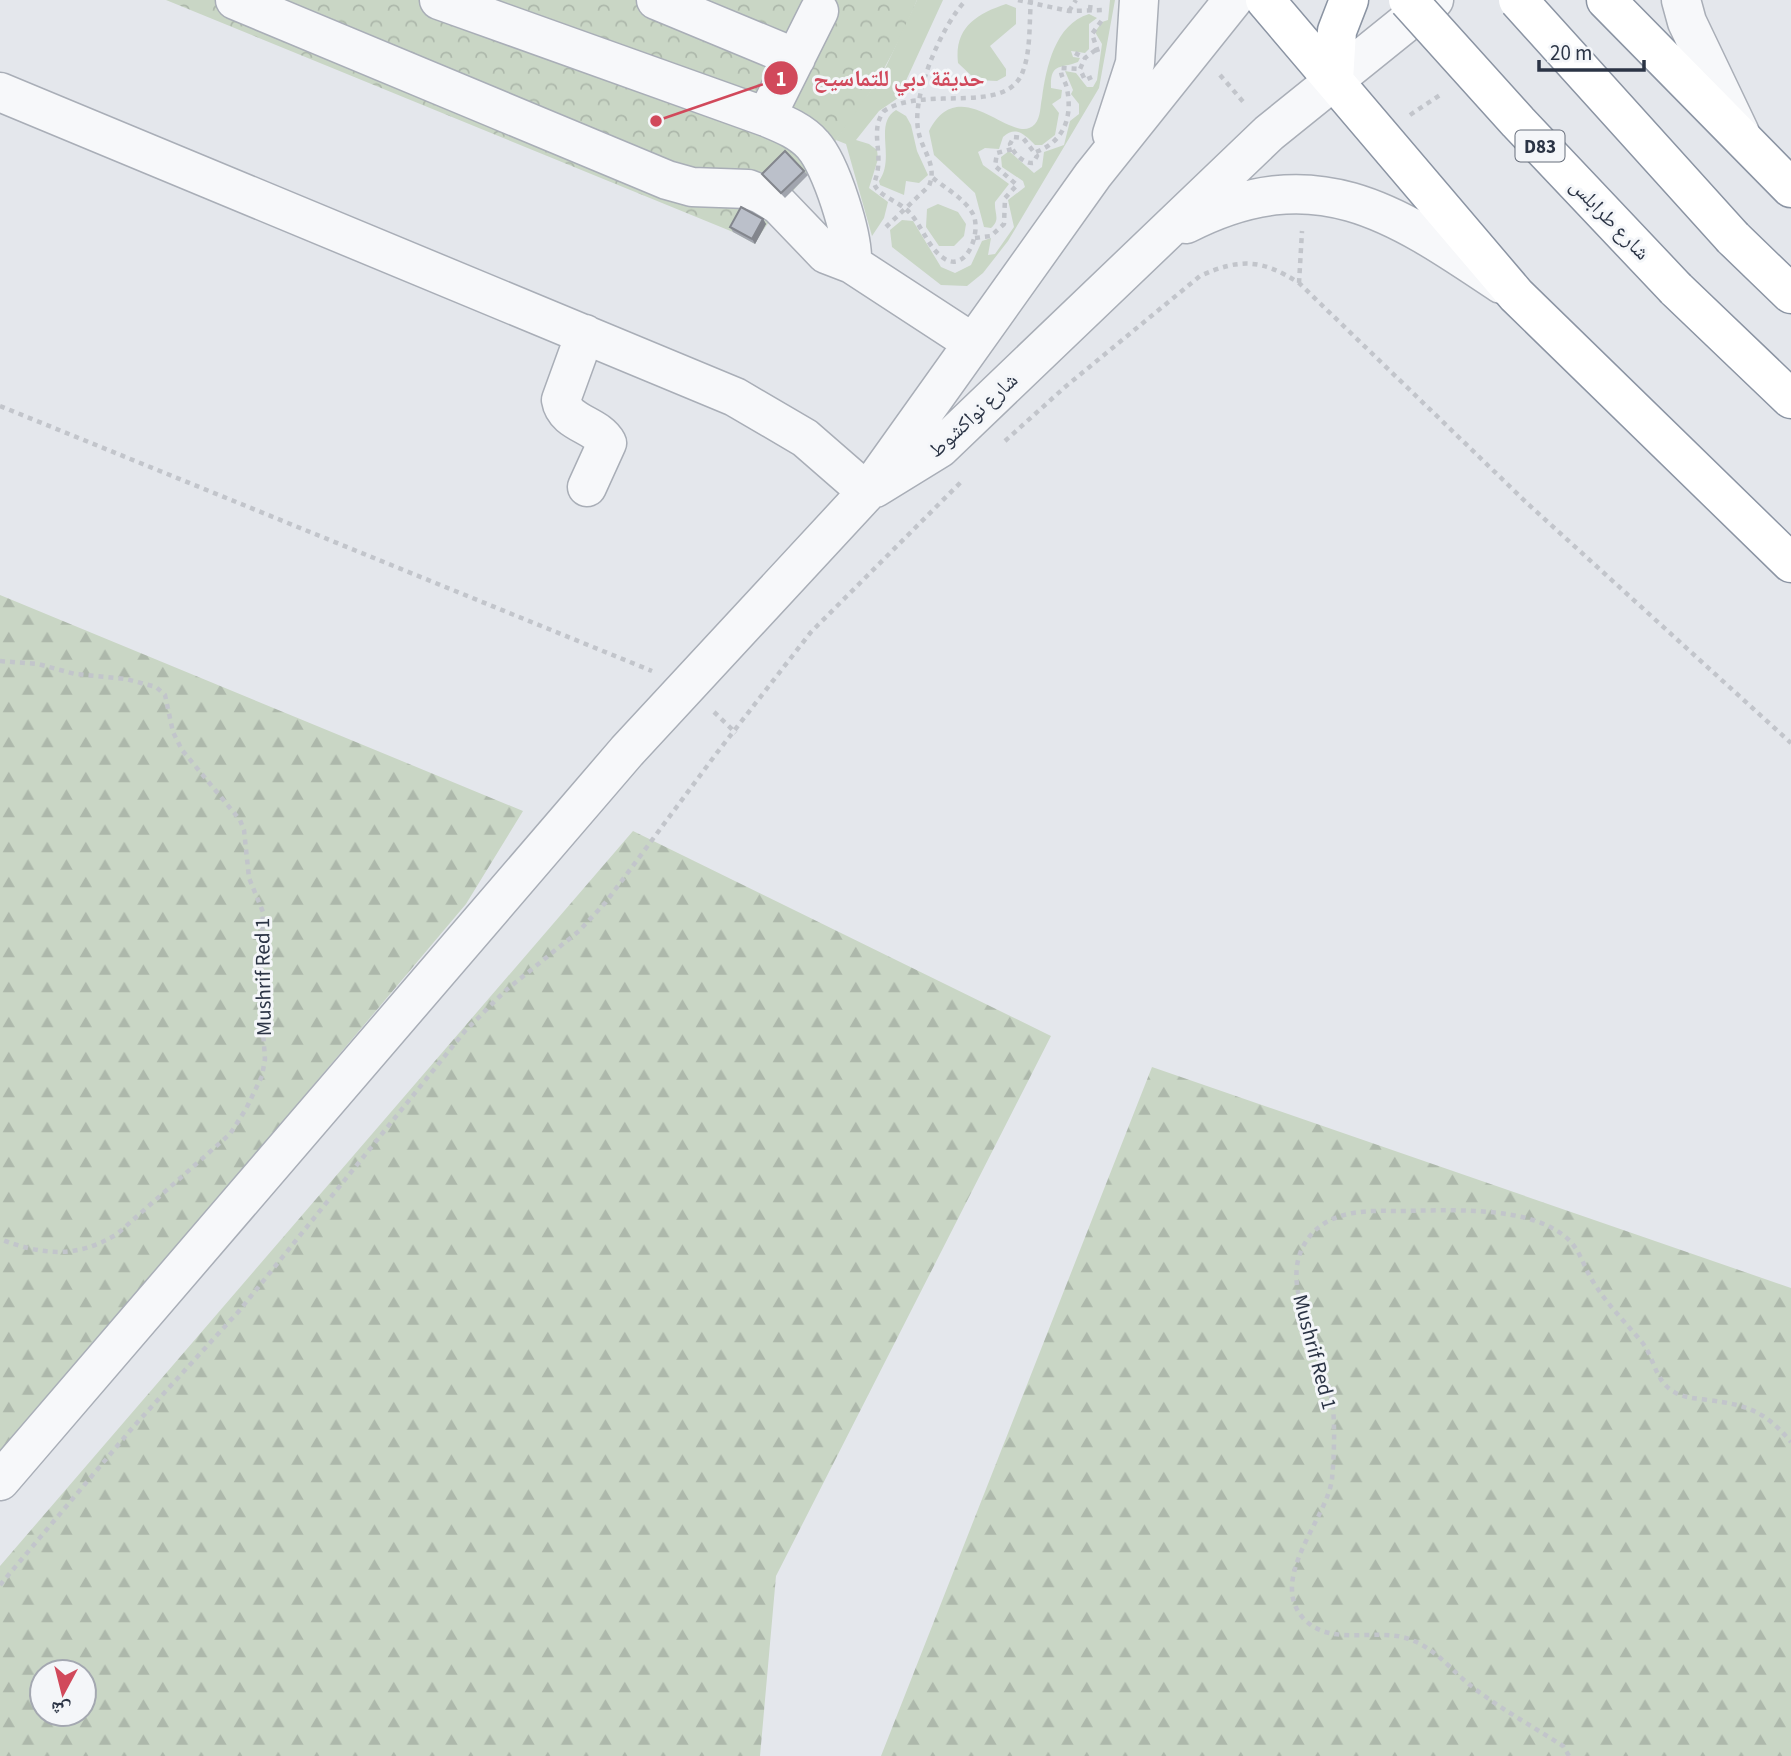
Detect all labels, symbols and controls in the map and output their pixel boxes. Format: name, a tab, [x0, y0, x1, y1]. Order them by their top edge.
scale bar	[1539, 28, 1644, 72]
text: 20 m	[1550, 38, 1592, 68]
callout: حديقة دبي للتماسيح	[764, 56, 998, 100]
text: حديقة دبي للتماسيح	[813, 62, 985, 97]
text: 1	[775, 64, 787, 94]
road number: D83	[1516, 130, 1564, 162]
street label: شارع طرابلس	[1563, 171, 1657, 267]
street label: شارع نواكشوط	[921, 365, 1025, 465]
street label: Mushrif Red 1	[247, 918, 279, 1036]
street label: Mushrif Red 1	[1285, 1291, 1345, 1413]
north arrow	[28, 1658, 98, 1728]
text: ش	[49, 1694, 73, 1723]

